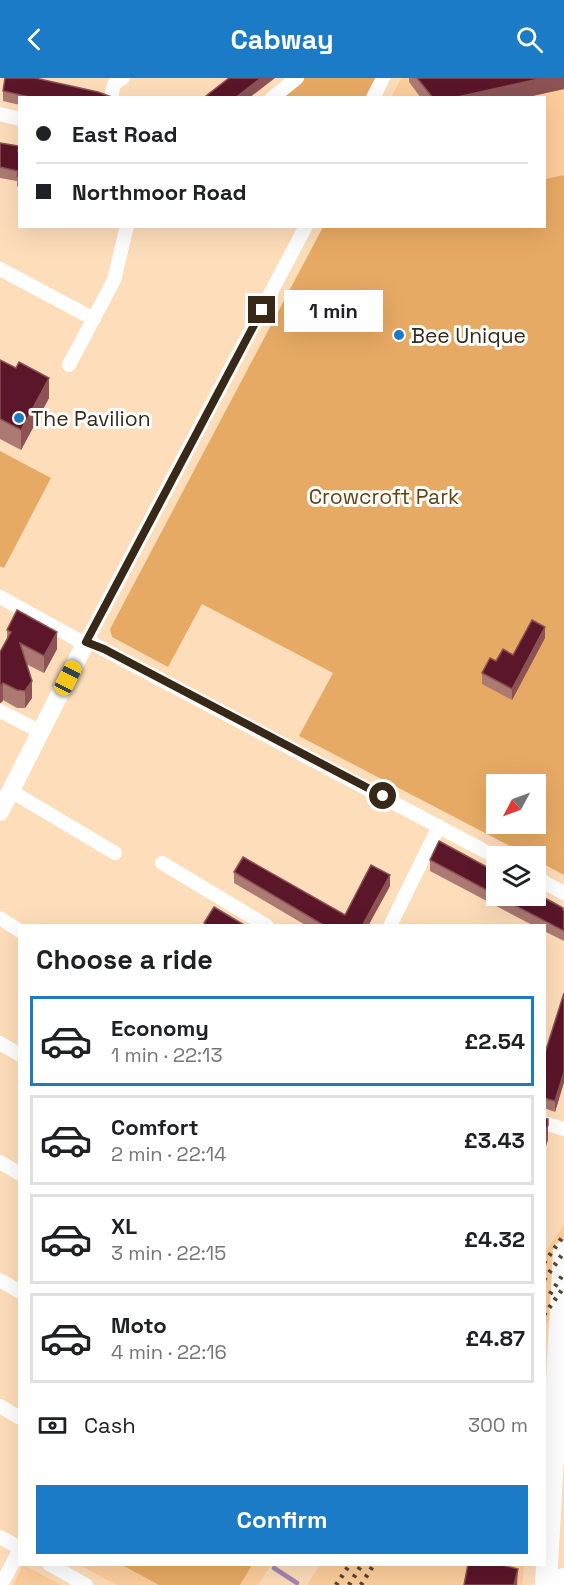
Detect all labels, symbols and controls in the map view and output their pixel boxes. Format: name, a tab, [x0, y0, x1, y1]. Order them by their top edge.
text: Cabway	[230, 22, 334, 57]
icon: back	[18, 23, 51, 56]
icon: search	[513, 23, 546, 56]
text: East Road	[72, 120, 178, 148]
text: Northmoor Road	[72, 178, 246, 206]
callout: 1 min	[283, 289, 382, 331]
route end	[248, 296, 275, 323]
text: 1 min	[309, 298, 358, 324]
place label: Bee Unique	[411, 322, 526, 349]
marker: Bee Unique	[392, 328, 406, 342]
place label: The Pavilion	[31, 405, 151, 432]
marker: The Pavilion	[12, 411, 26, 425]
park label: Crowcroft Park	[309, 483, 459, 510]
car	[52, 658, 84, 698]
north arrow	[486, 774, 546, 834]
map controls	[486, 774, 546, 906]
route start	[369, 782, 396, 809]
button: layers	[486, 846, 546, 906]
text: Choose a ride	[36, 942, 213, 977]
icon: car	[39, 1014, 93, 1068]
text: Economy	[111, 1014, 209, 1042]
text: £2.54	[464, 1027, 525, 1055]
text: 1 min · 22:13	[111, 1042, 223, 1068]
icon: car	[39, 1113, 93, 1167]
text: Comfort	[111, 1113, 199, 1141]
text: £3.43	[464, 1126, 525, 1154]
text: 2 min · 22:14	[111, 1141, 227, 1167]
icon: car	[39, 1212, 93, 1266]
text: XL	[111, 1212, 137, 1240]
text: £4.32	[464, 1225, 525, 1253]
text: 3 min · 22:15	[111, 1240, 226, 1266]
icon: car	[39, 1311, 93, 1365]
text: Moto	[111, 1311, 167, 1339]
text: £4.87	[465, 1324, 525, 1352]
text: 4 min · 22:16	[111, 1339, 227, 1365]
icon: cash	[36, 1409, 69, 1442]
text: Cash	[84, 1411, 136, 1439]
text: 300 m	[468, 1412, 528, 1438]
button: Confirm	[36, 1485, 528, 1554]

